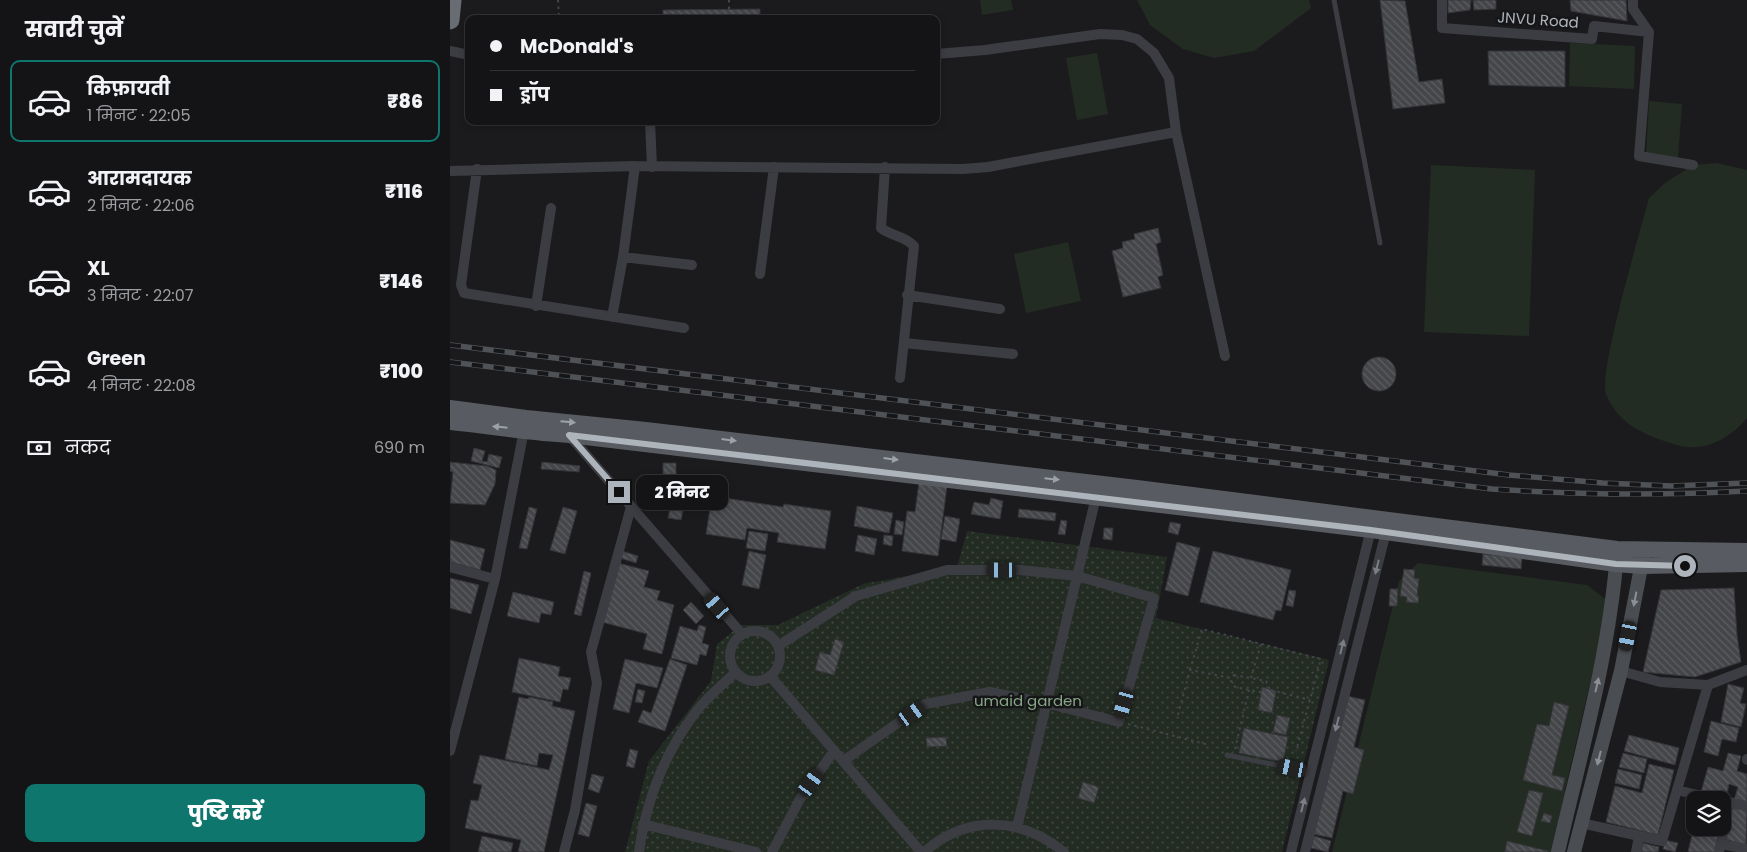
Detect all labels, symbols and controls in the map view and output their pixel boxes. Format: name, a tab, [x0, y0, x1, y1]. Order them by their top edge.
street label: JNVU Road	[1497, 6, 1580, 33]
text: सवारी चुनें	[25, 14, 123, 45]
text: McDonald's	[520, 33, 634, 60]
text: किफ़ायती	[87, 75, 170, 102]
icon: car	[27, 79, 72, 124]
text: ड्रॉप	[520, 81, 550, 108]
text: ₹86	[387, 88, 423, 115]
text: 1 मिनट · 22:05	[87, 104, 191, 127]
text: आरामदायक	[87, 165, 192, 192]
icon: car	[27, 169, 72, 214]
text: ₹116	[385, 178, 423, 205]
text: 2 मिनट · 22:06	[87, 194, 195, 217]
text: XL	[87, 255, 110, 282]
icon: car	[27, 259, 72, 304]
text: ₹146	[379, 268, 423, 295]
text: 3 मिनट · 22:07	[87, 284, 194, 307]
text: Green	[87, 345, 146, 372]
icon: car	[27, 349, 72, 394]
text: ₹100	[380, 358, 423, 385]
text: 4 मिनट · 22:08	[87, 374, 196, 397]
one-way arrow	[560, 419, 576, 427]
one-way arrow	[491, 423, 507, 431]
icon: cash	[25, 434, 53, 462]
text: नकद	[65, 434, 110, 461]
text: 690 m	[374, 436, 425, 459]
one-way arrow	[722, 436, 738, 444]
one-way arrow	[883, 456, 899, 464]
callout: 2 मिनट	[636, 474, 729, 510]
one-way arrow	[1044, 476, 1060, 484]
route end	[608, 481, 630, 503]
text: 2 मिनट	[655, 481, 709, 504]
route start	[1674, 555, 1696, 577]
one-way arrow	[1373, 559, 1381, 574]
car	[987, 563, 1017, 578]
car	[701, 590, 732, 622]
one-way arrow	[1630, 592, 1638, 608]
car	[1617, 620, 1638, 652]
one-way arrow	[1338, 639, 1346, 655]
one-way arrow	[1593, 678, 1601, 693]
car	[1112, 688, 1135, 720]
park label: umaid garden	[974, 690, 1082, 711]
car	[895, 699, 928, 729]
one-way arrow	[1333, 717, 1341, 732]
one-way arrow	[1595, 750, 1603, 765]
car	[1275, 758, 1308, 778]
car	[796, 766, 825, 800]
button: पुष्टि करें	[25, 784, 425, 842]
map controls	[1686, 791, 1731, 836]
button: layers	[1686, 791, 1731, 836]
one-way arrow	[1299, 797, 1307, 812]

